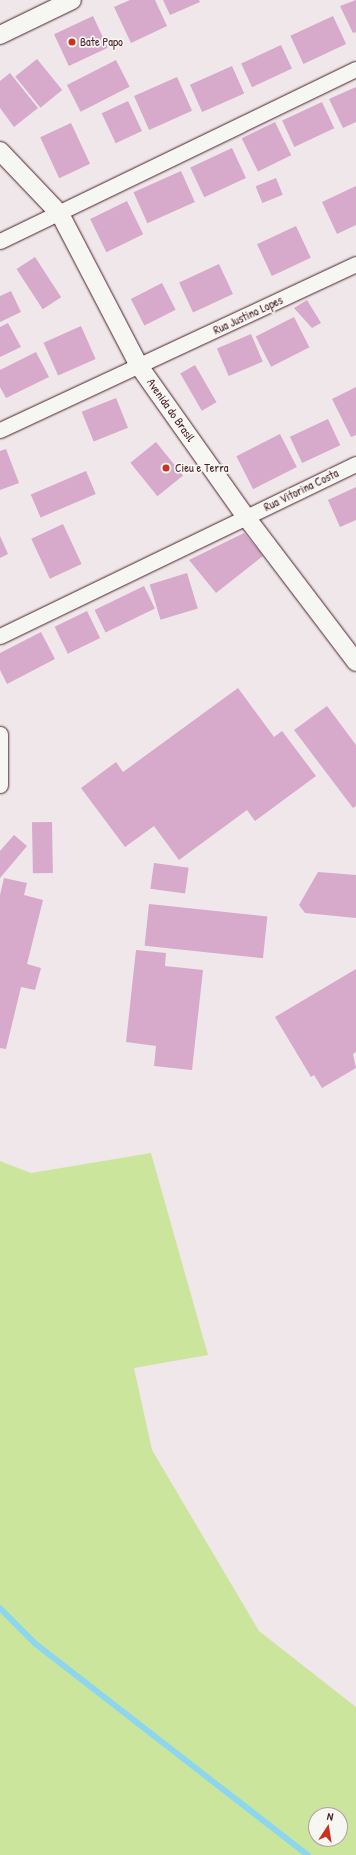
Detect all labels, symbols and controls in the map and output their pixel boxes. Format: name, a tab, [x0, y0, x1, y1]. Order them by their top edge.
place label: Bate Papo	[80, 35, 123, 49]
marker: Bate Papo	[67, 37, 77, 47]
street label: Rua Justino Lopes	[211, 293, 285, 337]
street label: Avenida do Brasil	[144, 376, 198, 444]
place label: Cieu e Terra	[175, 461, 228, 475]
marker: Cieu e Terra	[160, 462, 172, 474]
street label: Rua Vitorina Costa	[261, 466, 341, 514]
north arrow	[308, 1807, 348, 1847]
text: N	[326, 1809, 335, 1824]

